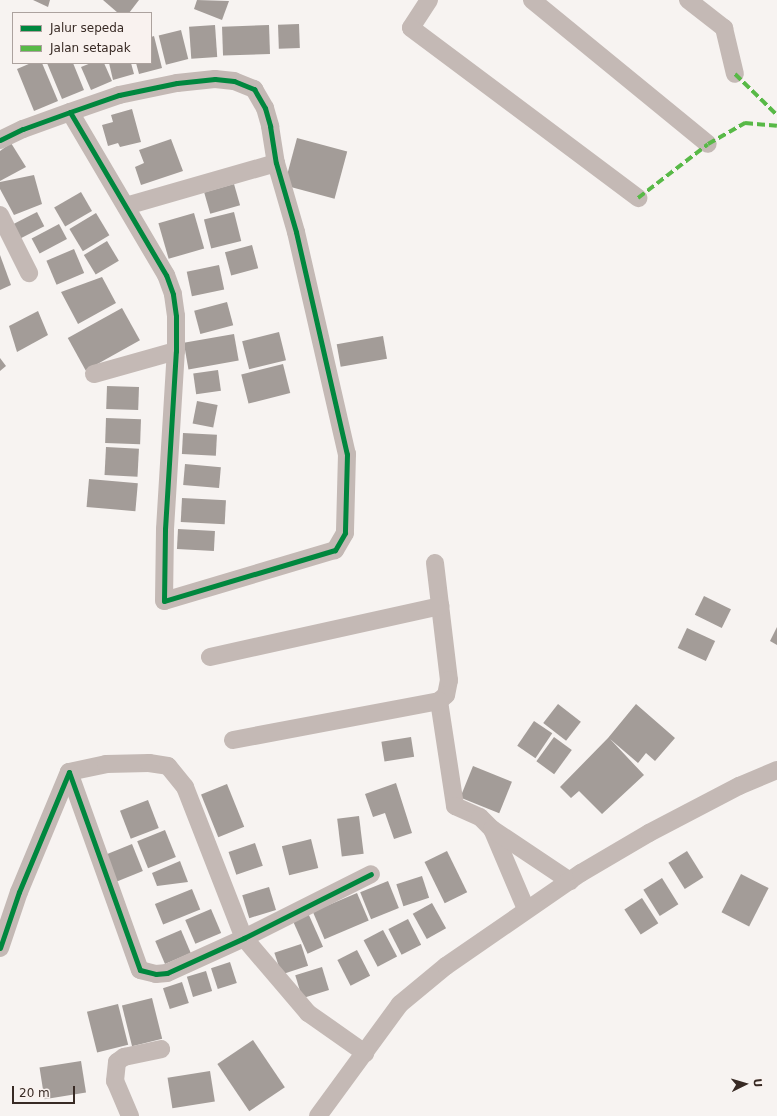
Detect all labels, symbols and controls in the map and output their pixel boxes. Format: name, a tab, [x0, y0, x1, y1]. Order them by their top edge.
legend	[12, 12, 152, 64]
text: Jalur sepeda	[50, 21, 124, 35]
text: Jalan setapak	[50, 41, 131, 55]
north arrow	[725, 1064, 765, 1104]
scale bar	[14, 1078, 77, 1104]
text: U	[751, 1078, 764, 1088]
text: 20 m	[19, 1086, 50, 1100]

